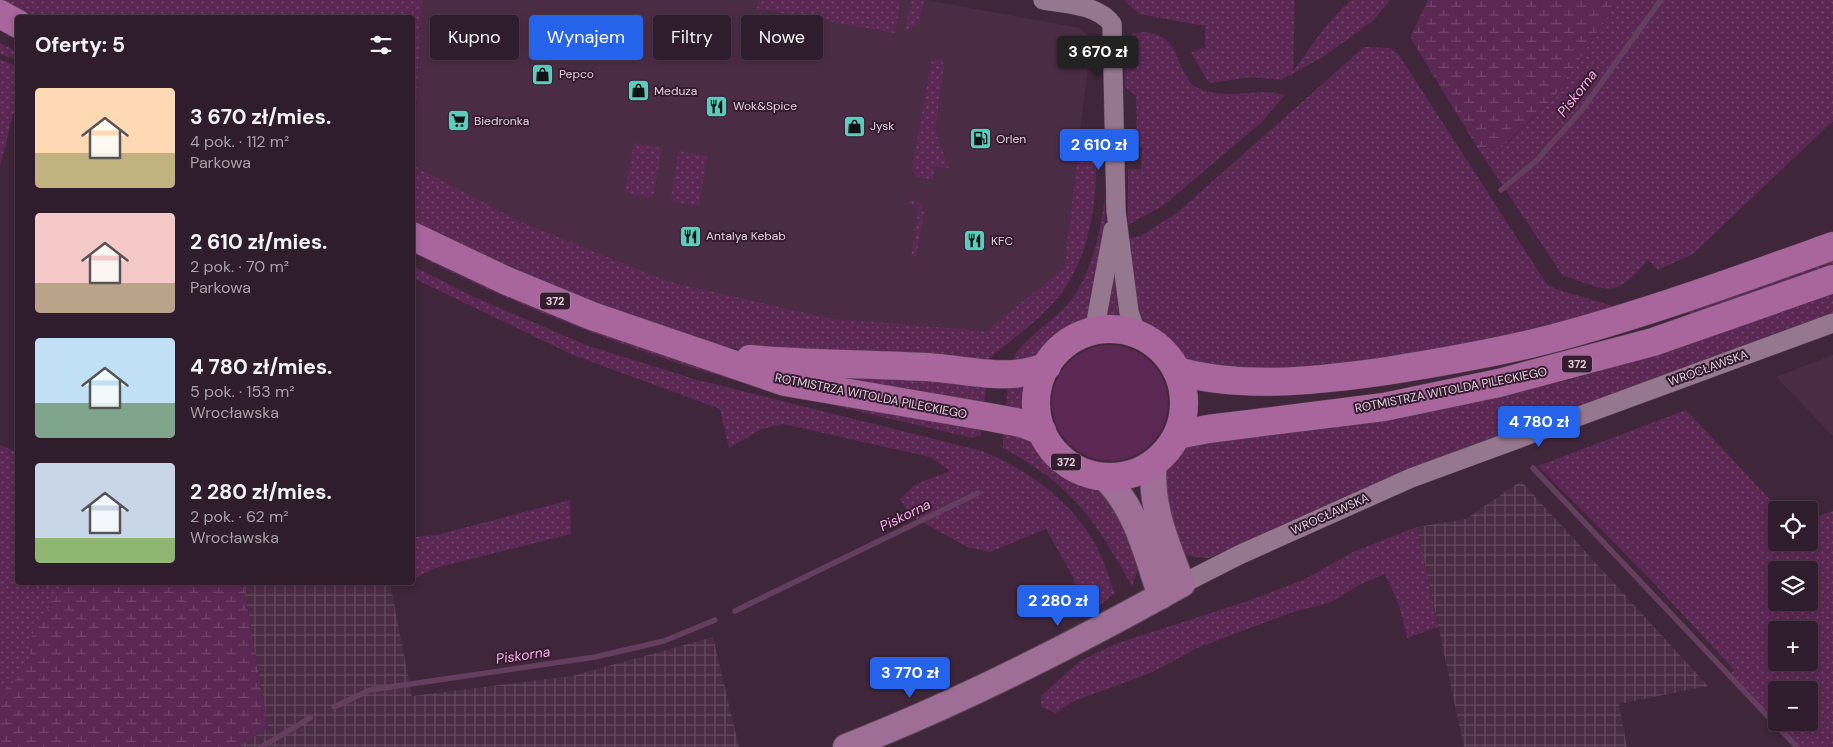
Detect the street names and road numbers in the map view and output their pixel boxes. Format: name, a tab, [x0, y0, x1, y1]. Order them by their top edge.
road number: 372	[540, 292, 570, 310]
street label: WROCŁAWSKA	[1666, 346, 1750, 390]
road number: 372	[1562, 356, 1592, 372]
street label: ROTMISTRZA WITOLDA PILECKIEGO	[1354, 363, 1548, 417]
street label: ROTMISTRZA WITOLDA PILECKIEGO	[774, 369, 968, 423]
road number: 372	[1051, 454, 1081, 471]
street label: WROCŁAWSKA	[1288, 490, 1372, 538]

